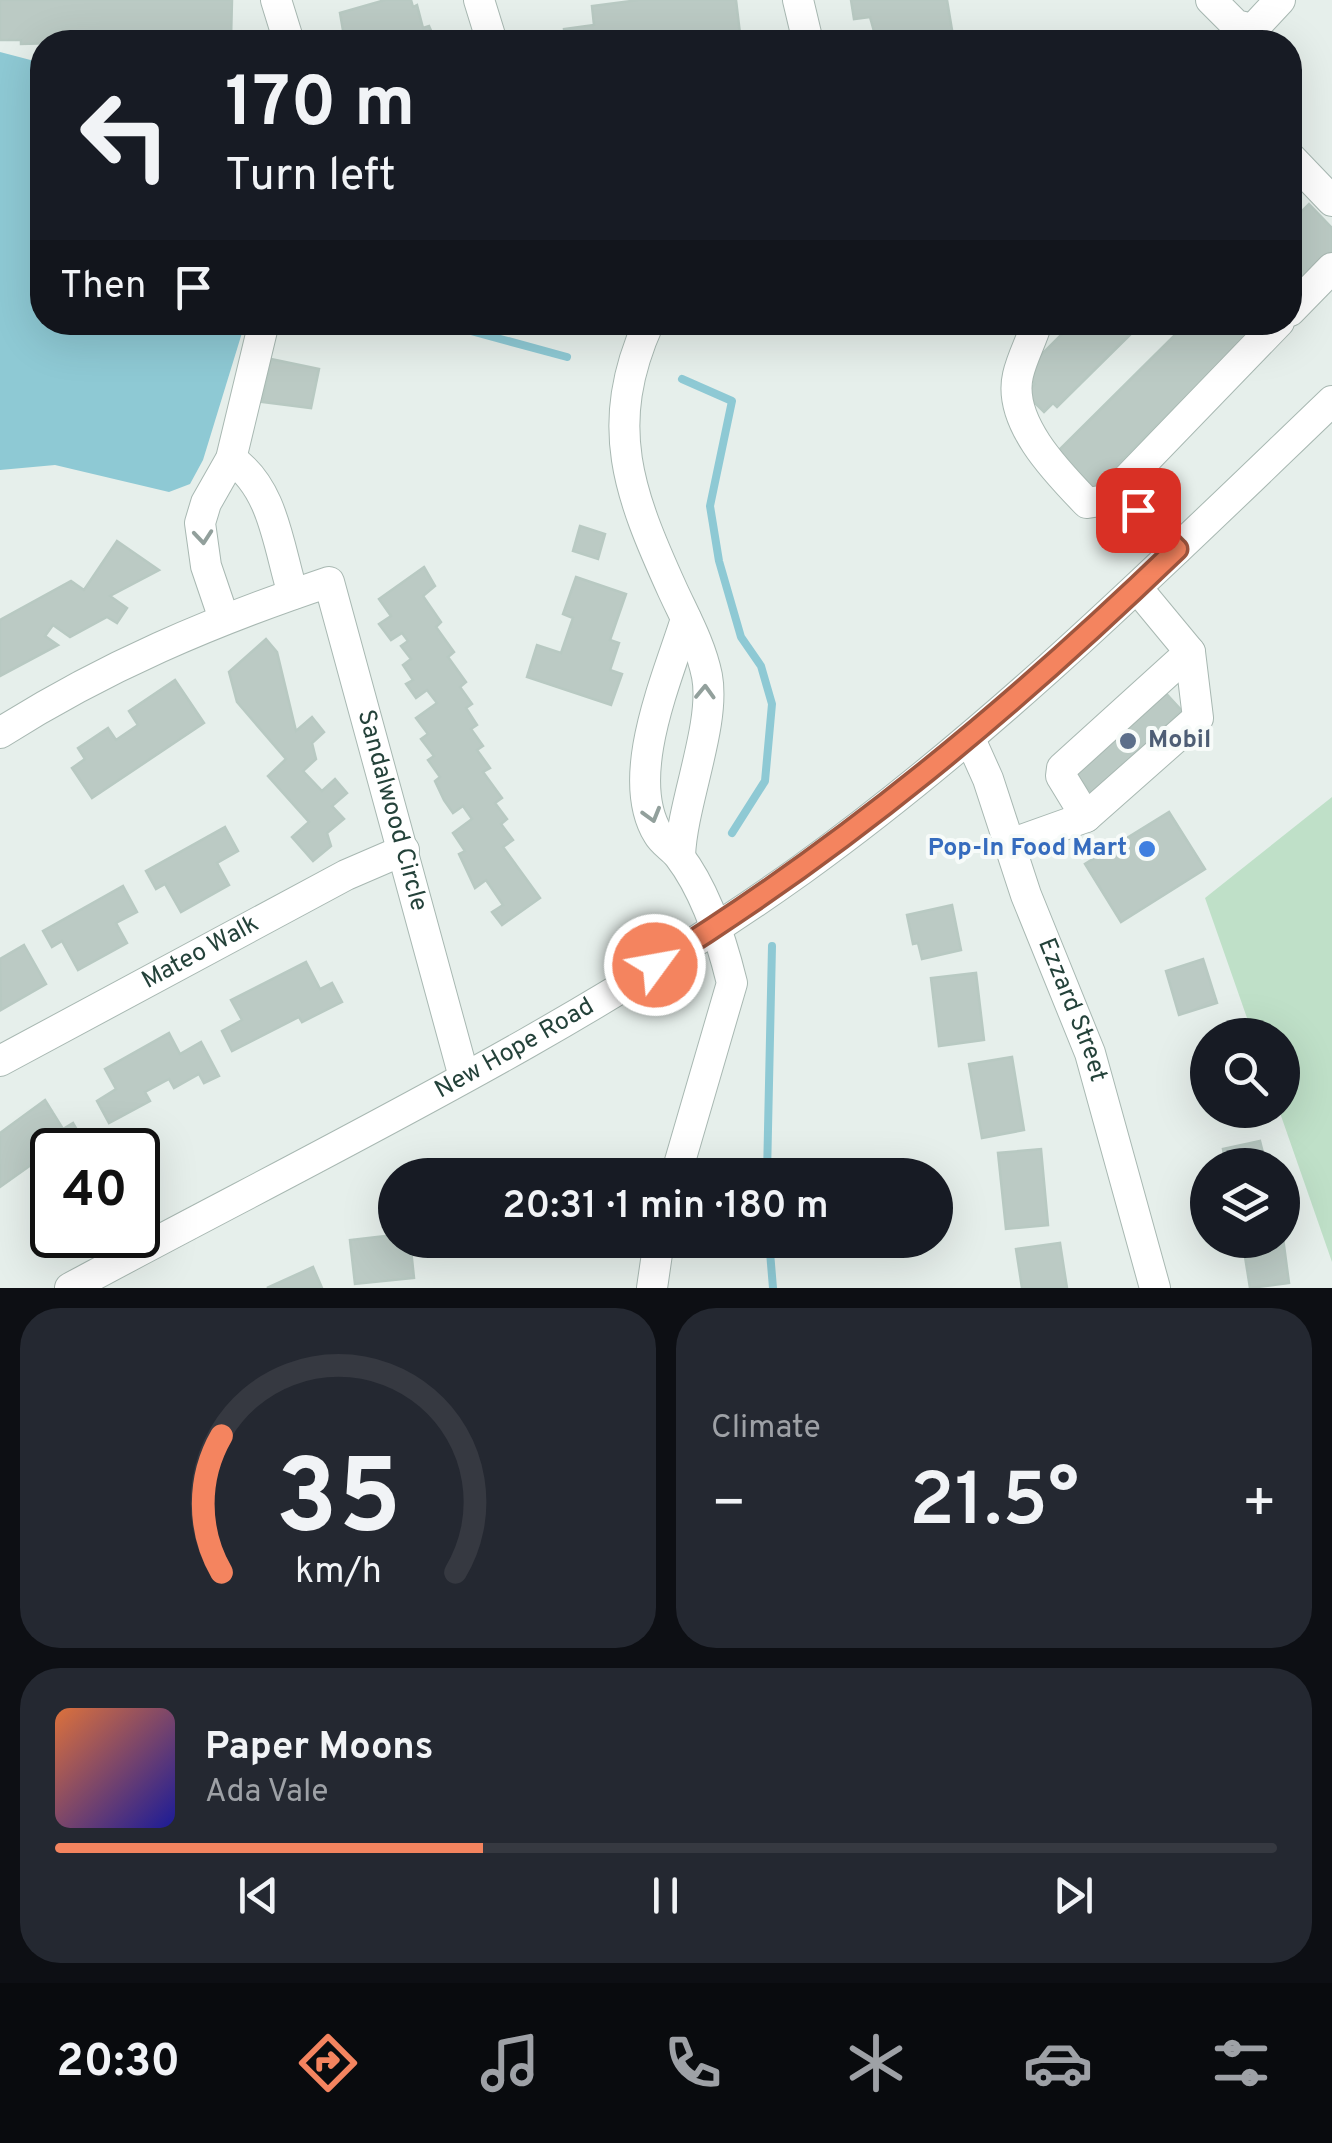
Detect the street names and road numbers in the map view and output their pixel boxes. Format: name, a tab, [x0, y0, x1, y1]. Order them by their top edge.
street label: Sandalwood Circle	[349, 707, 434, 915]
street label: Mateo Walk	[137, 909, 265, 997]
street label: Ezzard Street	[1029, 934, 1113, 1086]
street label: New Hope Road	[430, 991, 600, 1107]

